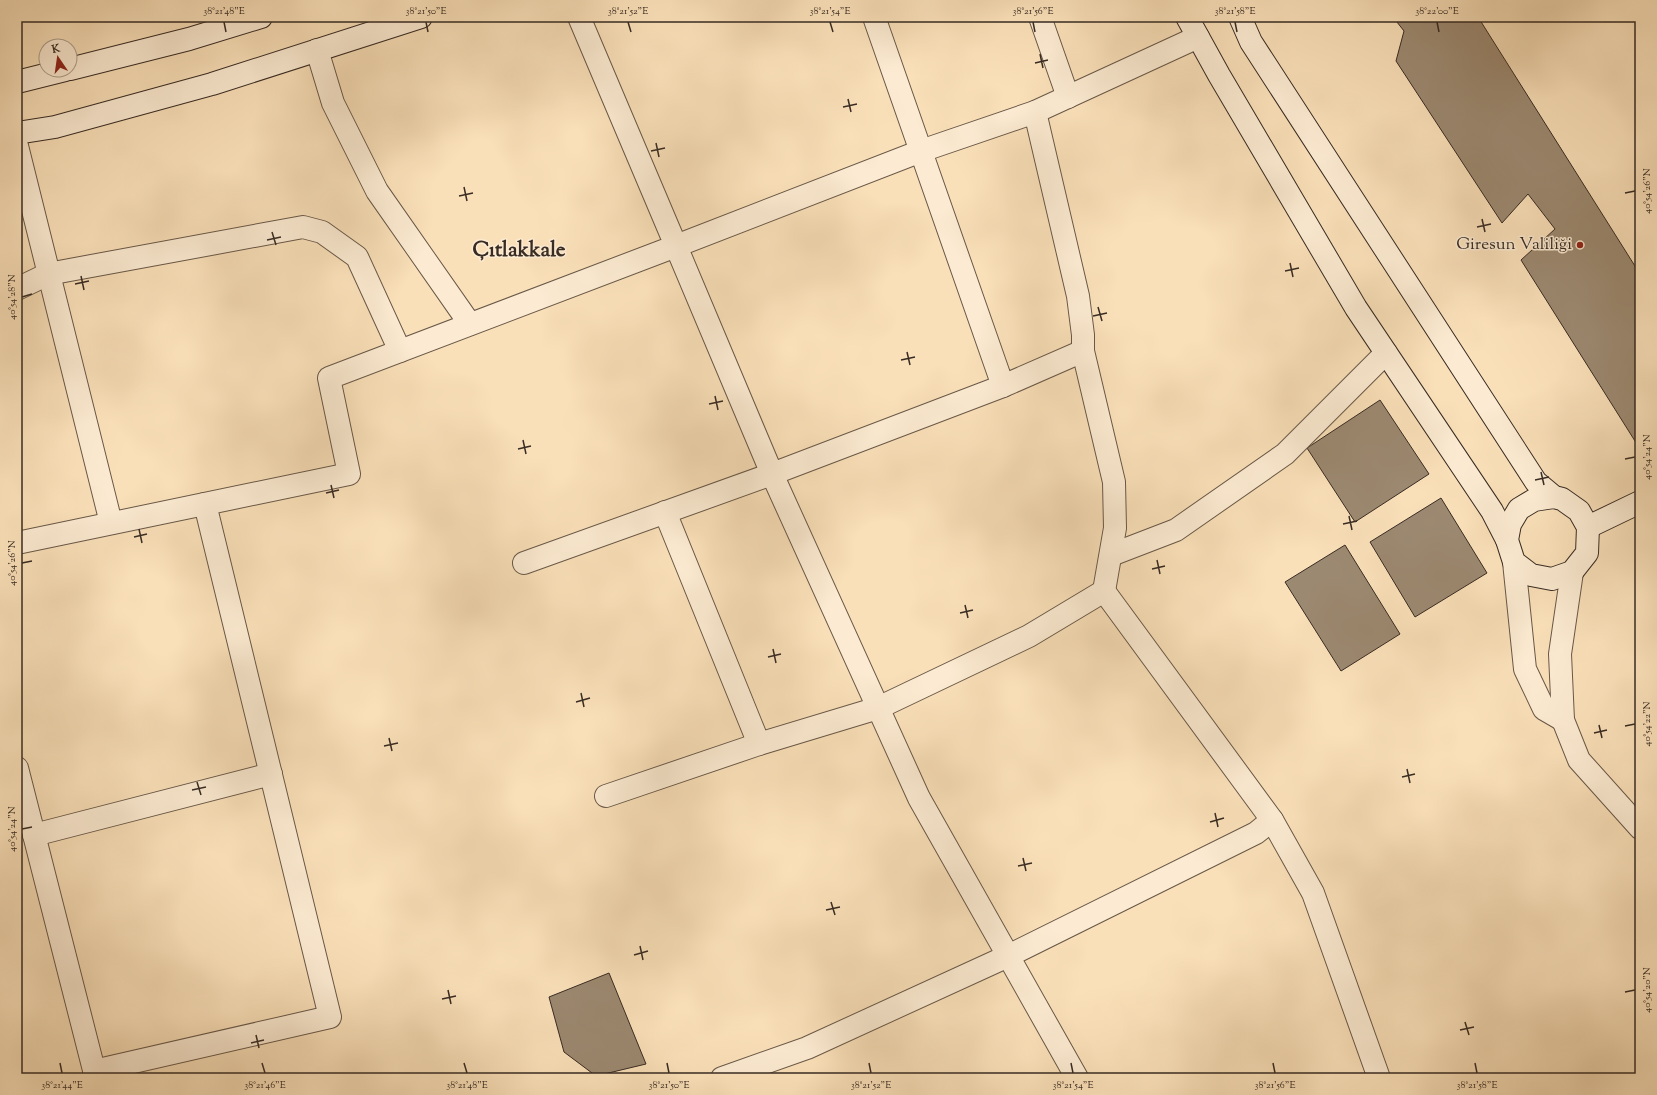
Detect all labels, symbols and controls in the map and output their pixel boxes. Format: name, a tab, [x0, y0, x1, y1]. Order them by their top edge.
text: 38°21'48"E	[203, 4, 245, 19]
text: 38°21'50"E	[406, 4, 447, 19]
text: 38°21'52"E	[608, 4, 648, 19]
text: 38°21'54"E	[810, 4, 850, 19]
text: 38°21'56"E	[1013, 4, 1053, 19]
text: 38°21'58"E	[1215, 4, 1256, 19]
text: 38°22'00"E	[1415, 4, 1459, 19]
north arrow	[38, 38, 78, 78]
text: K	[49, 41, 62, 58]
text: 40°54'26"N	[1640, 168, 1655, 214]
place label: Giresun Valiliği	[1456, 233, 1572, 257]
district label: Çıtlakkale	[472, 236, 566, 266]
marker: Giresun Valiliği	[1575, 240, 1585, 250]
text: 40°54'28"N	[5, 274, 20, 320]
text: 40°54'24"N	[1640, 434, 1655, 480]
text: 40°54'26"N	[5, 540, 20, 586]
text: 40°54'22"N	[1640, 702, 1655, 746]
text: 40°54'24"N	[5, 806, 20, 852]
text: 40°54'20"N	[1640, 967, 1655, 1013]
text: 38°21'44"E	[41, 1078, 83, 1093]
text: 38°21'46"E	[244, 1078, 286, 1093]
text: 38°21'48"E	[446, 1078, 488, 1093]
text: 38°21'50"E	[649, 1078, 690, 1093]
text: 38°21'52"E	[851, 1078, 891, 1093]
text: 38°21'54"E	[1053, 1078, 1093, 1093]
text: 38°21'56"E	[1255, 1078, 1295, 1093]
text: 38°21'58"E	[1457, 1078, 1498, 1093]

